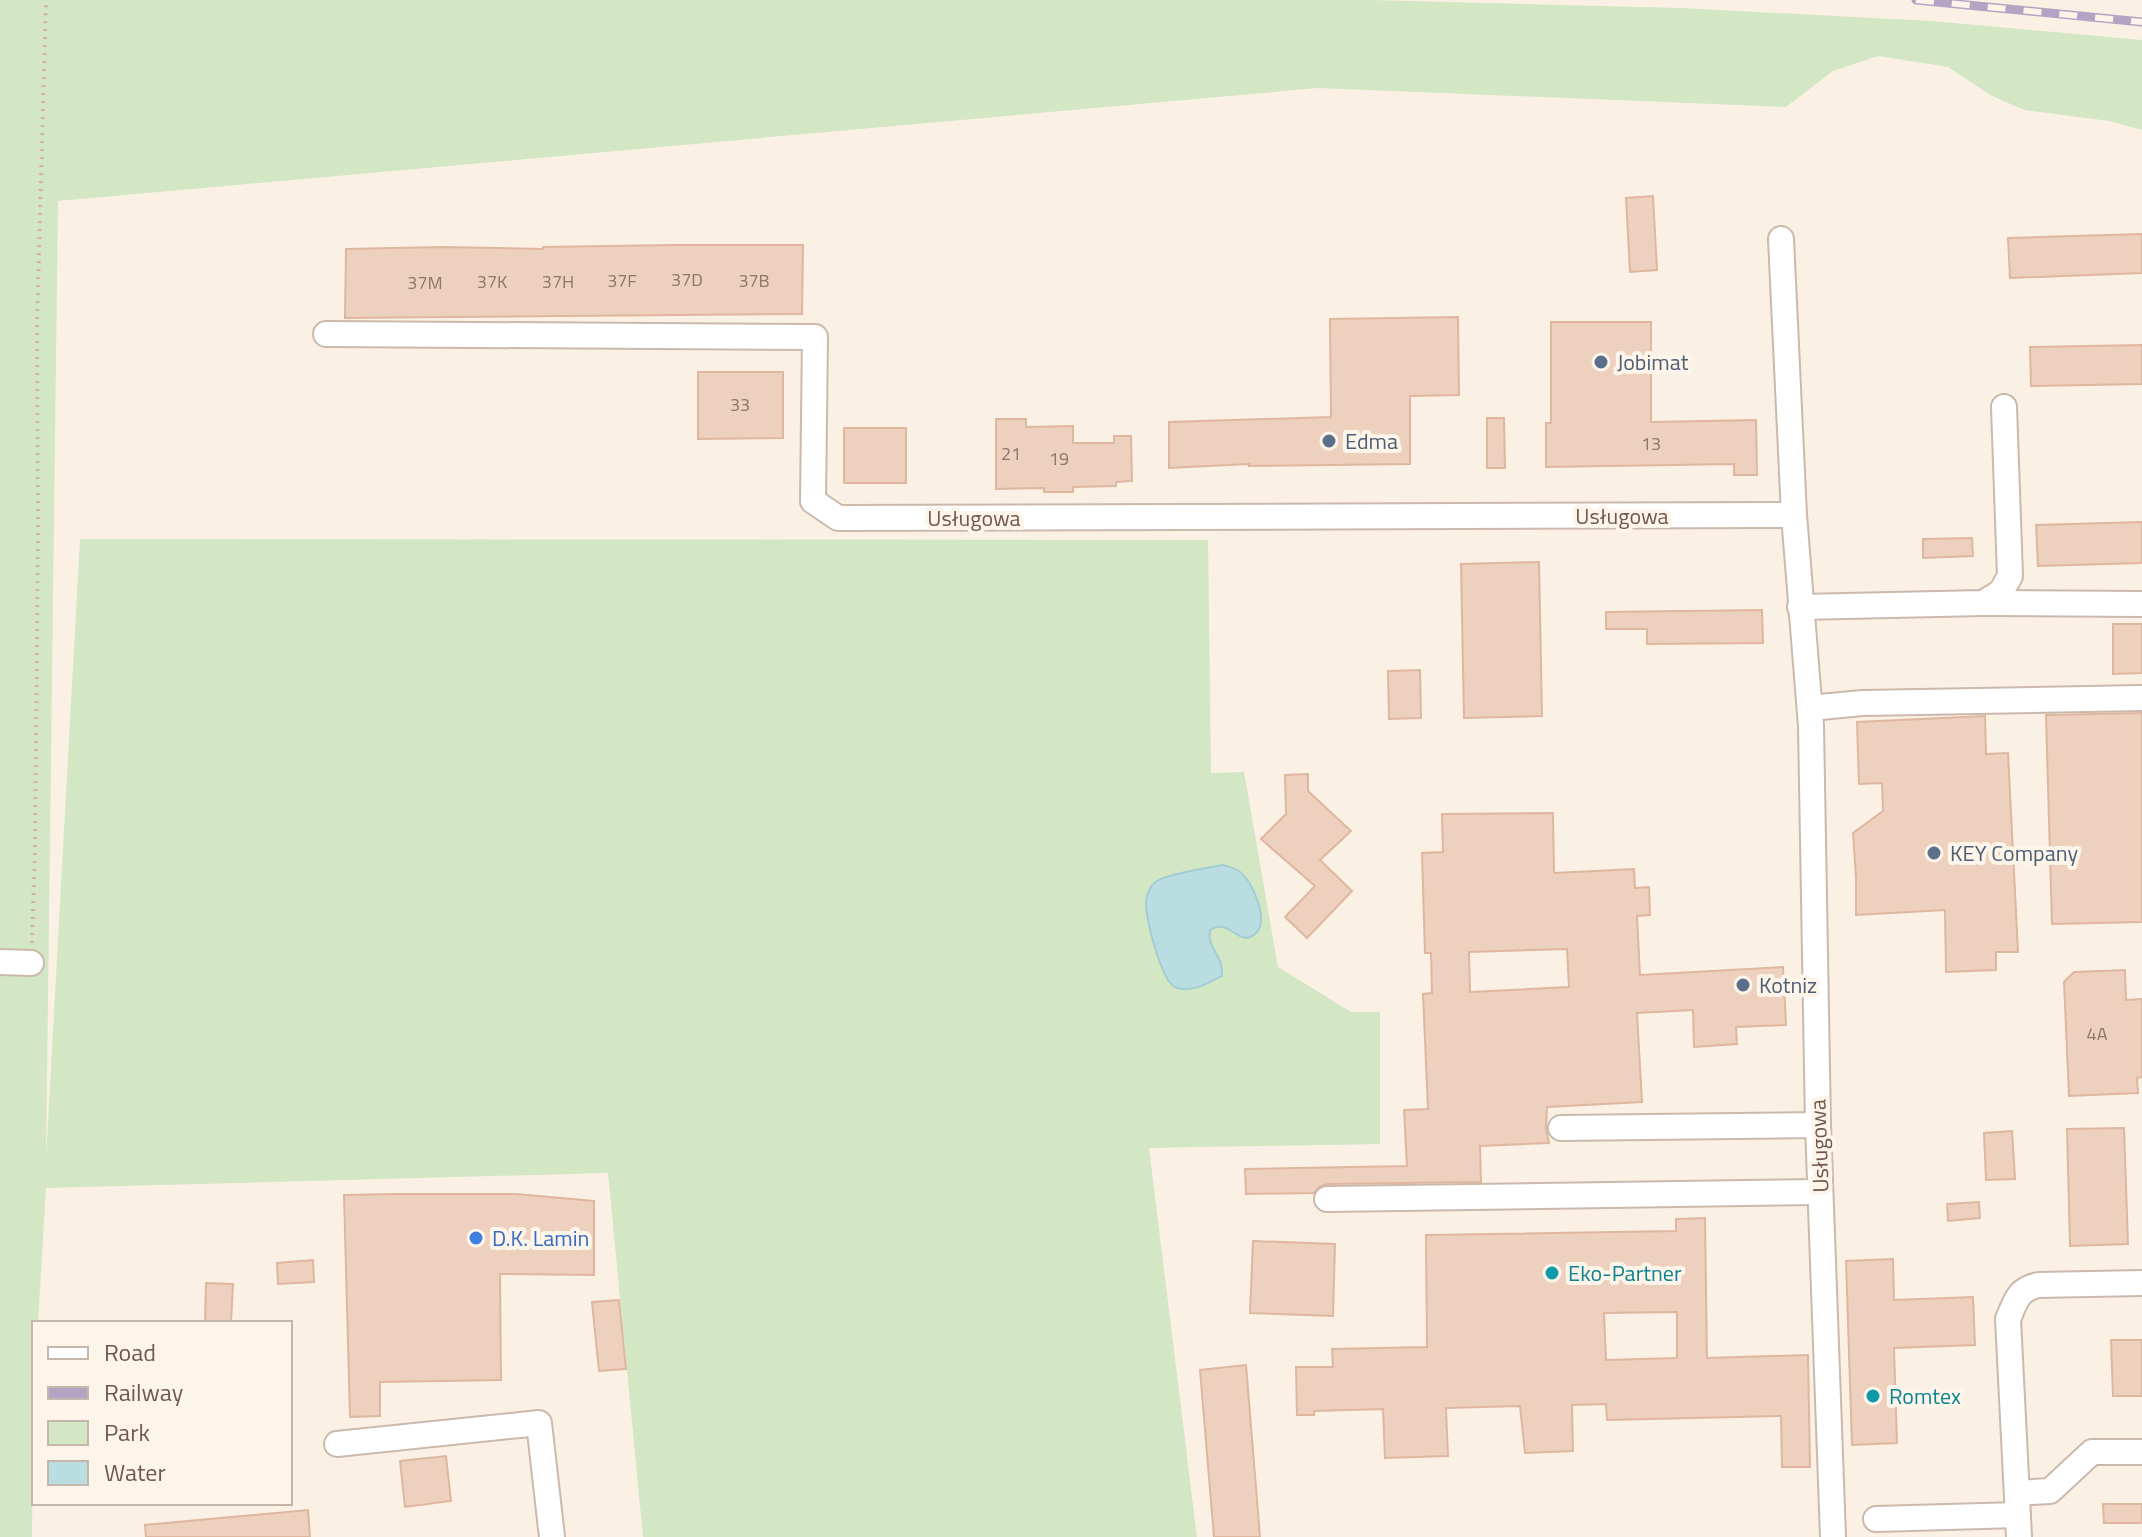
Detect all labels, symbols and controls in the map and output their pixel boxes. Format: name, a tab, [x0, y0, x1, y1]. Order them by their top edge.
house number: 37D	[671, 266, 703, 293]
house number: 37F	[607, 267, 637, 294]
house number: 37B	[738, 267, 770, 294]
house number: 37K	[477, 268, 507, 295]
house number: 37H	[542, 268, 574, 295]
house number: 37M	[407, 269, 443, 296]
place label: Jobimat	[1617, 345, 1689, 379]
marker: Jobimat	[1592, 353, 1610, 371]
house number: 33	[730, 391, 750, 418]
place label: Edma	[1345, 424, 1398, 458]
house number: 13	[1641, 430, 1661, 457]
marker: Edma	[1320, 432, 1338, 450]
house number: 21	[1001, 440, 1021, 467]
house number: 19	[1049, 445, 1069, 472]
street label: Usługowa	[1575, 499, 1669, 533]
street label: Usługowa	[927, 501, 1021, 535]
place label: KEY Company	[1950, 836, 2078, 870]
marker: KEY Company	[1925, 844, 1943, 862]
place label: Kotniz	[1759, 968, 1817, 1002]
marker: Kotniz	[1734, 976, 1752, 994]
house number: 4A	[2087, 1020, 2108, 1047]
street label: Usługowa	[1800, 1099, 1838, 1193]
place label: D.K. Lamin	[492, 1221, 589, 1255]
marker: D.K. Lamin	[467, 1229, 485, 1247]
place label: Eko-Partner	[1568, 1256, 1682, 1290]
marker: Eko-Partner	[1543, 1264, 1561, 1282]
legend	[32, 1321, 292, 1505]
text: Road	[104, 1334, 156, 1370]
text: Railway	[104, 1374, 184, 1410]
place label: Romtex	[1889, 1379, 1961, 1413]
marker: Romtex	[1864, 1387, 1882, 1405]
text: Park	[104, 1414, 150, 1450]
text: Water	[104, 1454, 166, 1490]

